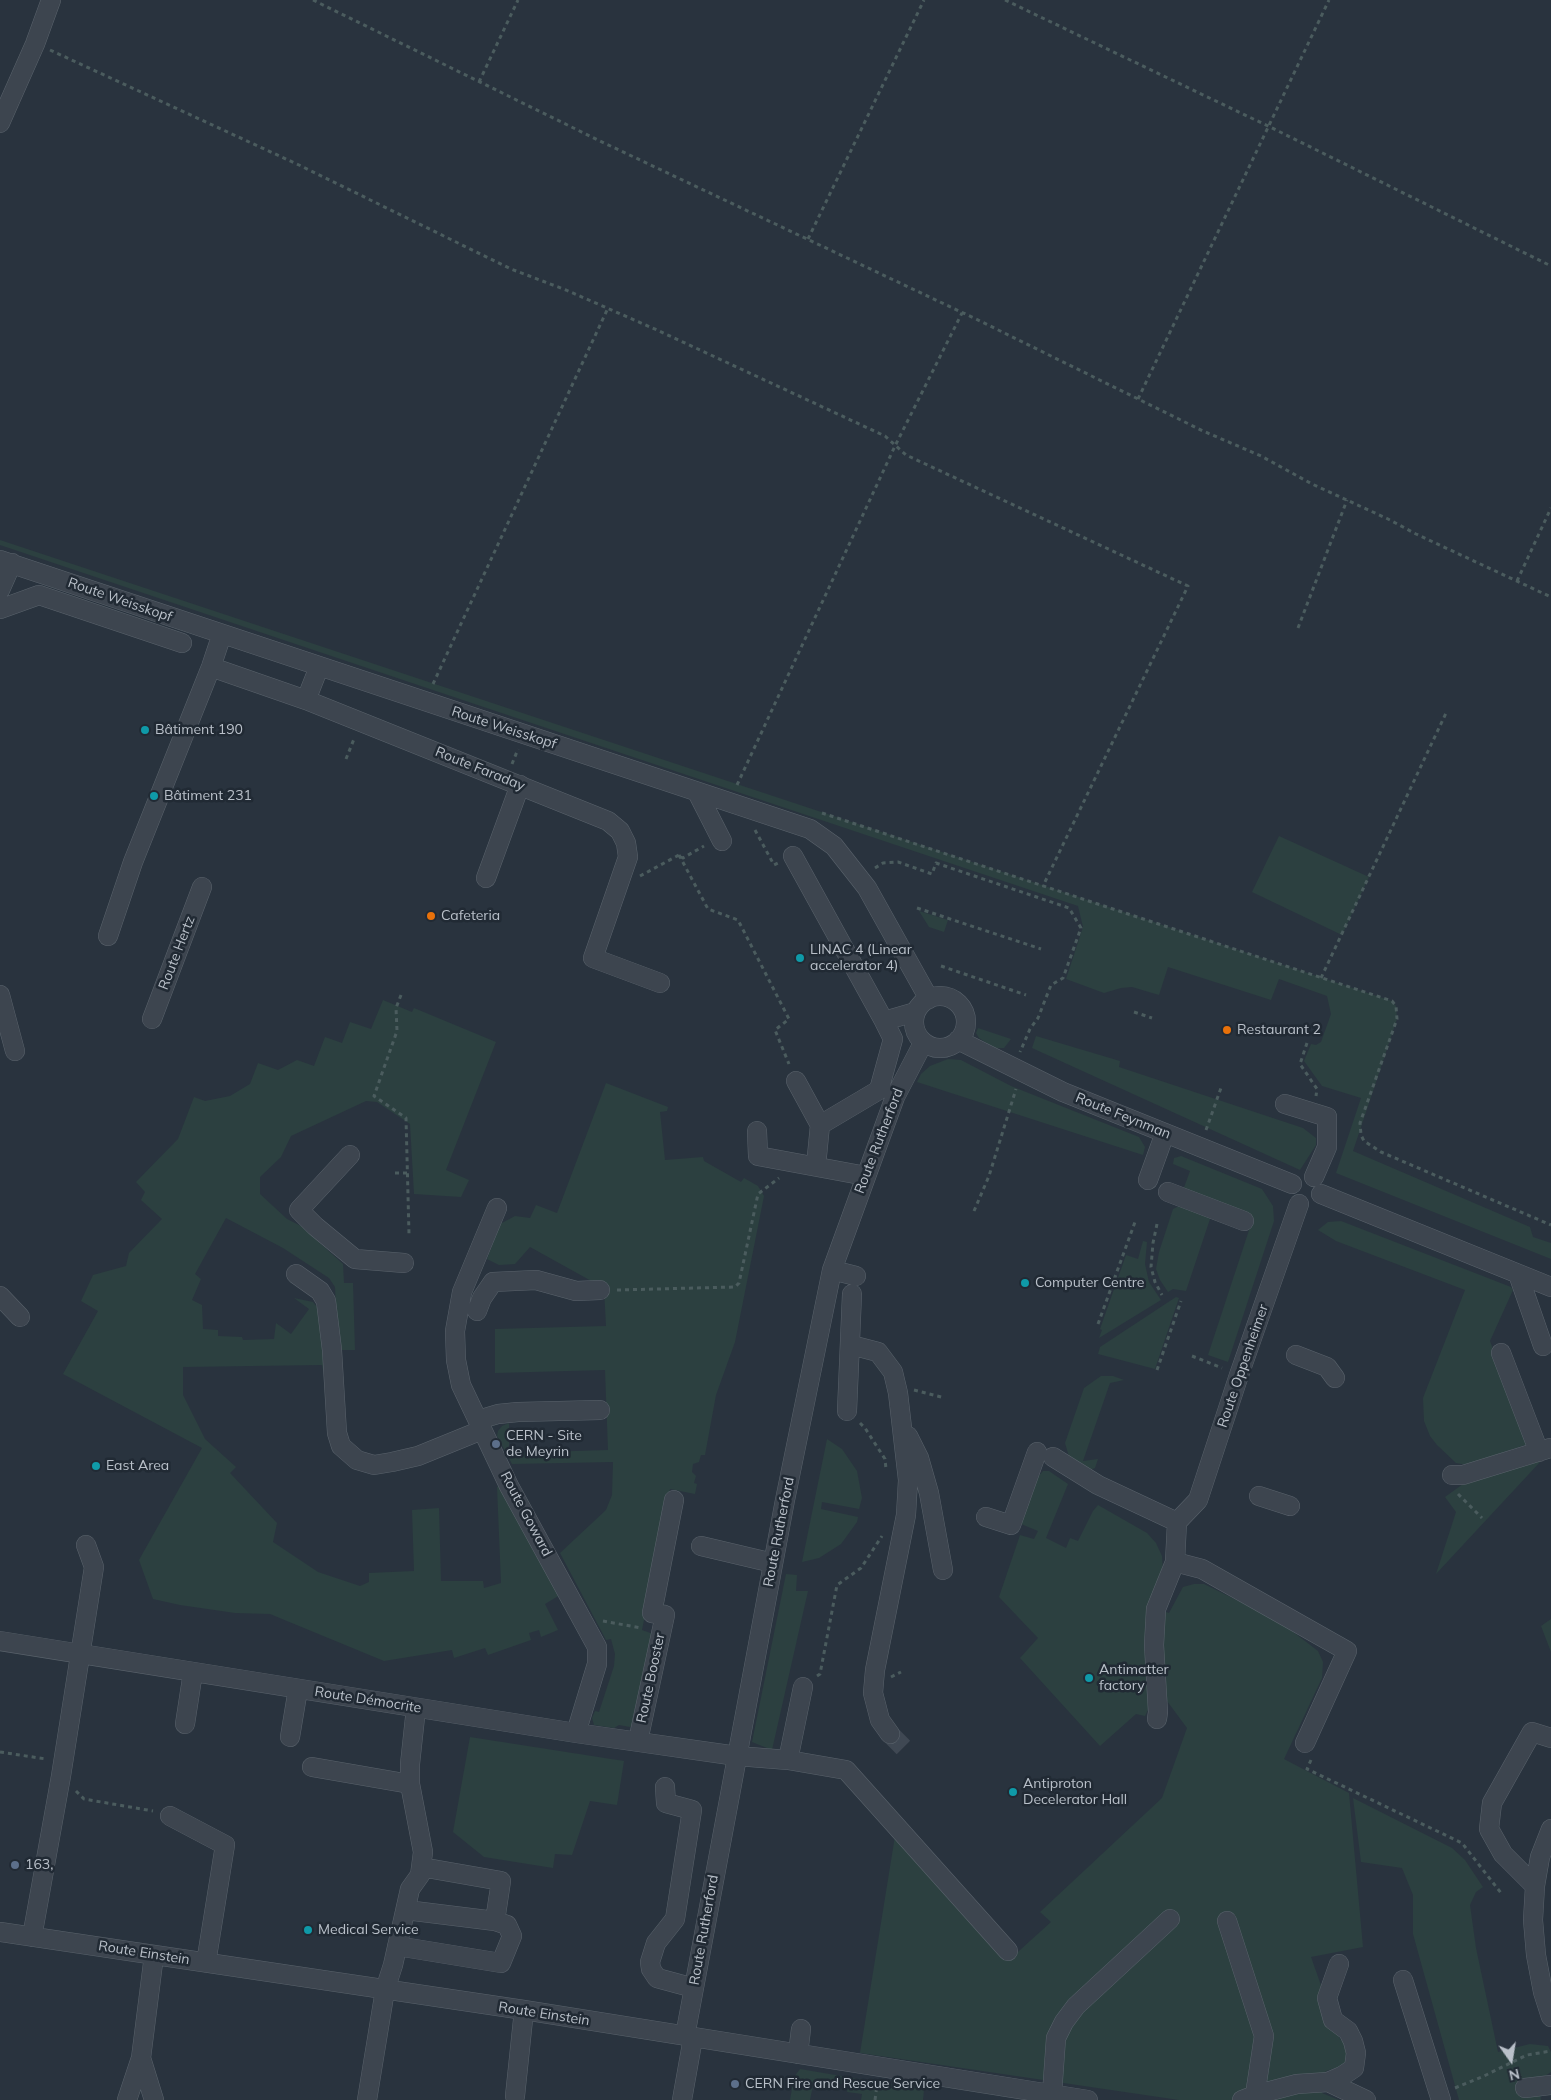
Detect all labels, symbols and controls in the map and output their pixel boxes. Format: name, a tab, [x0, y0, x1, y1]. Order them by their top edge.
street label: Route Weisskopf	[66, 574, 174, 626]
street label: Route Weisskopf	[449, 703, 559, 753]
place label: Bâtiment 190	[155, 722, 243, 738]
marker: Bâtiment 190	[139, 724, 151, 736]
street label: Route Faraday	[433, 743, 527, 795]
place label: Bâtiment 231	[164, 788, 252, 804]
marker: Bâtiment 231	[148, 790, 160, 802]
place label: Cafeteria	[441, 908, 500, 924]
marker: Cafeteria	[425, 910, 437, 922]
street label: Route Hertz	[155, 914, 199, 992]
place label: LINAC 4 (Linear accelerator 4)	[810, 942, 912, 974]
marker: LINAC 4 (Linear accelerator 4)	[794, 952, 806, 964]
place label: Restaurant 2	[1237, 1022, 1321, 1038]
marker: Restaurant 2	[1221, 1024, 1233, 1036]
street label: Route Rutherford	[851, 1086, 907, 1196]
street label: Route Feynman	[1073, 1089, 1173, 1143]
place label: Computer Centre	[1035, 1275, 1144, 1291]
marker: Computer Centre	[1019, 1277, 1031, 1289]
street label: Route Oppenheimer	[1214, 1302, 1272, 1430]
place label: CERN - Site de Meyrin	[506, 1428, 582, 1460]
marker: CERN - Site de Meyrin	[490, 1438, 502, 1450]
place label: East Area	[106, 1458, 169, 1474]
marker: East Area	[90, 1460, 102, 1472]
street label: Route Goward	[497, 1469, 555, 1559]
street label: Route Rutherford	[760, 1476, 798, 1588]
street label: Route Booster	[633, 1631, 669, 1725]
place label: Antimatter factory	[1099, 1662, 1169, 1694]
marker: Antimatter factory	[1083, 1672, 1095, 1684]
street label: Route Démocrite	[313, 1683, 423, 1717]
place label: Antiproton Decelerator Hall	[1023, 1776, 1127, 1808]
marker: Antiproton Decelerator Hall	[1007, 1786, 1019, 1798]
place label: 163,	[25, 1857, 53, 1873]
marker: 163,	[9, 1859, 21, 1871]
street label: Route Rutherford	[686, 1874, 722, 1986]
place label: Medical Service	[318, 1922, 419, 1938]
marker: Medical Service	[302, 1924, 314, 1936]
street label: Route Einstein	[97, 1937, 191, 1969]
street label: Route Einstein	[497, 1998, 591, 2030]
north arrow	[1486, 2035, 1536, 2085]
text: N	[1507, 2065, 1522, 2085]
place label: CERN Fire and Rescue Service	[745, 2076, 940, 2092]
marker: CERN Fire and Rescue Service	[729, 2078, 741, 2090]

